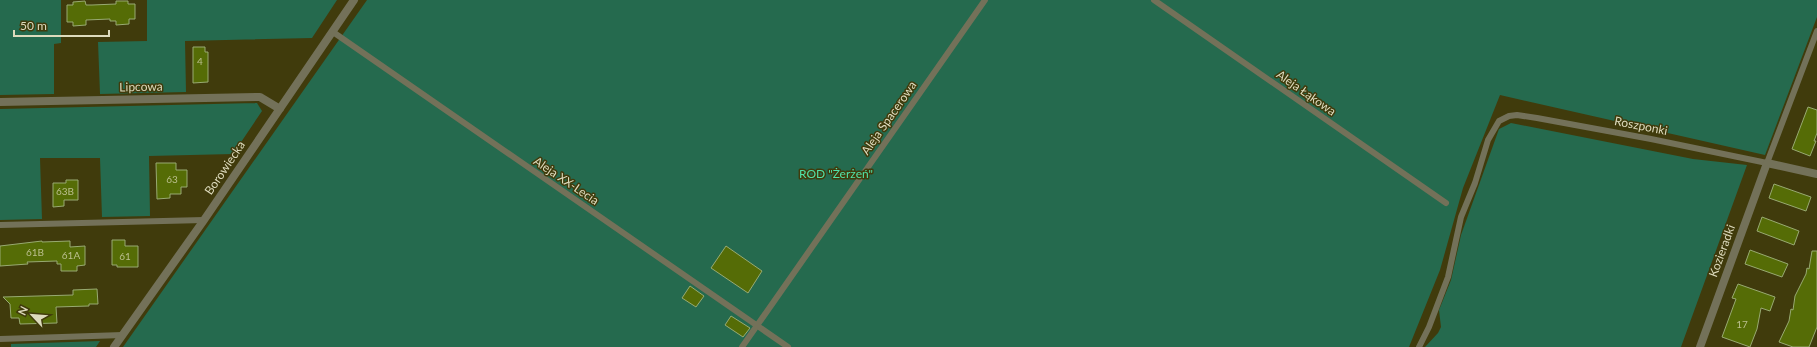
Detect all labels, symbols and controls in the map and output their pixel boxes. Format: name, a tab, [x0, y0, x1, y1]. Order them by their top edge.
scale bar	[14, 12, 109, 38]
text: 50 m	[20, 18, 47, 33]
house number: 4	[197, 55, 203, 67]
street label: Aleja Łąkowa	[1274, 67, 1339, 119]
street label: Aleja Spacerowa	[858, 78, 920, 157]
street label: Lipcowa	[119, 79, 163, 94]
street label: Roszponki	[1613, 113, 1669, 138]
street label: Borowiecka	[201, 138, 248, 198]
street label: Aleja XX-Lecia	[531, 153, 602, 208]
park label: ROD "Żerżeń"	[799, 166, 873, 181]
house number: 63	[166, 173, 178, 185]
house number: 63B	[56, 185, 74, 197]
street label: Kozieradki	[1705, 222, 1738, 279]
house number: 61B	[26, 246, 44, 258]
house number: 61A	[62, 249, 80, 261]
house number: 61	[119, 250, 131, 262]
north arrow	[12, 295, 52, 335]
text: N	[15, 304, 30, 317]
house number: 17	[1736, 318, 1748, 330]

